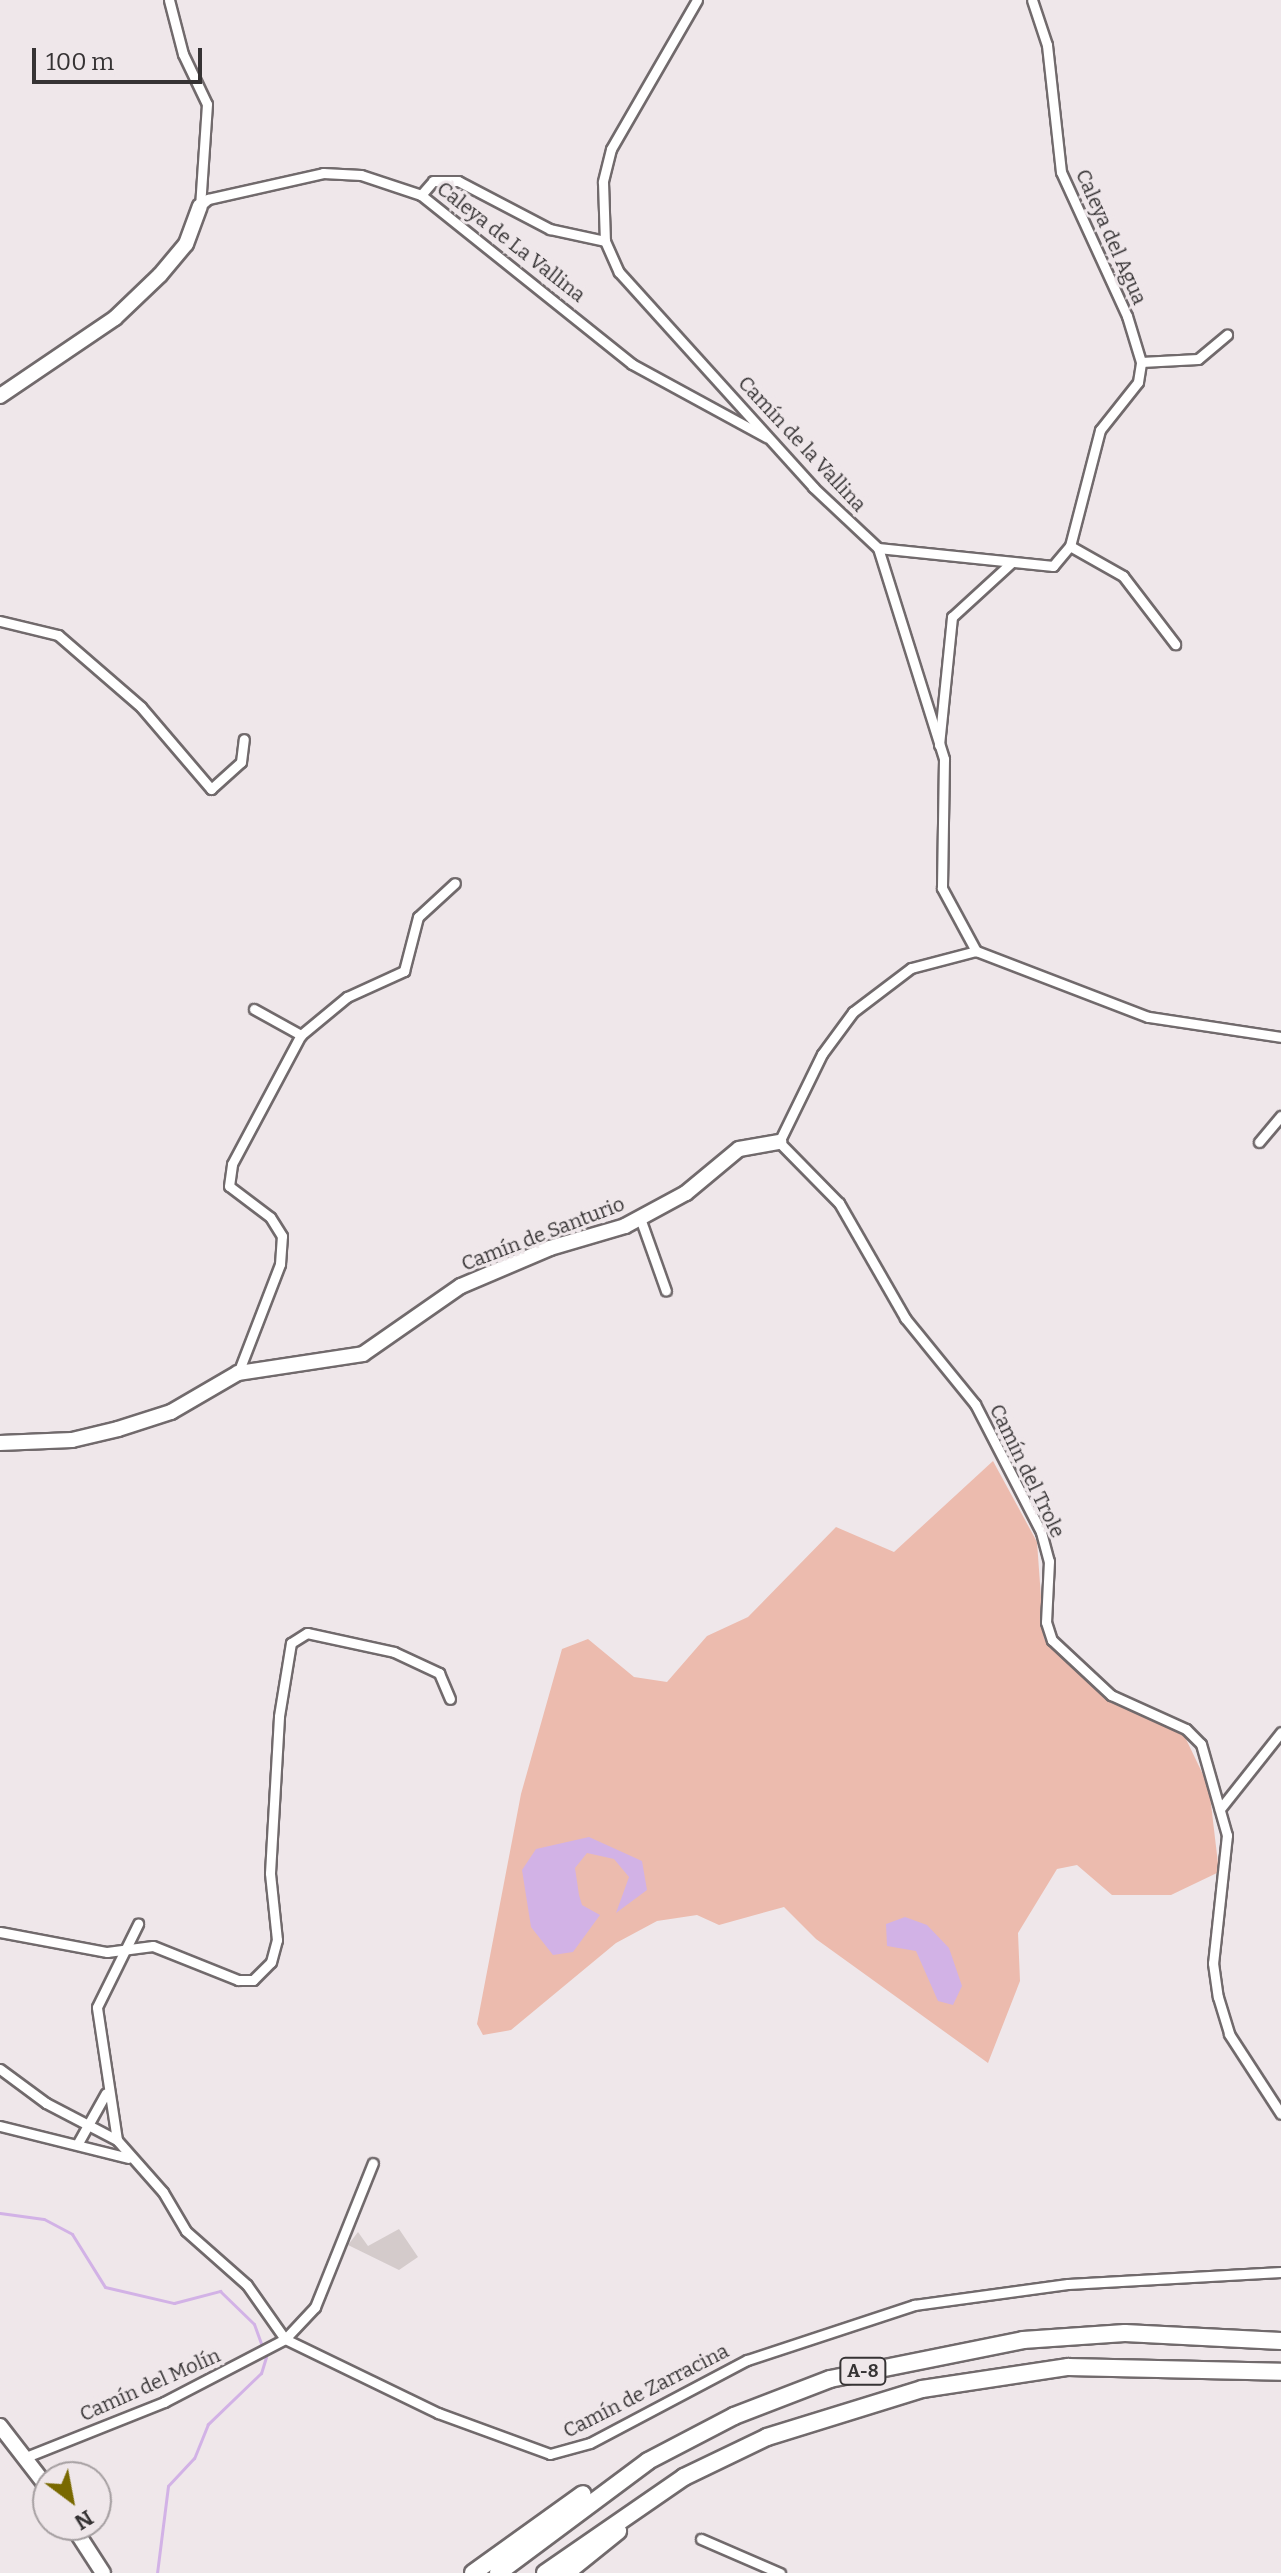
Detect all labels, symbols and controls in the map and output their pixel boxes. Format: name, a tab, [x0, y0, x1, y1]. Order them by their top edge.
scale bar	[36, 32, 206, 82]
text: 100 m	[46, 48, 114, 76]
street label: Caleya del Agua	[1070, 166, 1152, 308]
street label: Caleya de La Vallina	[432, 177, 590, 307]
street label: Camín de la Vallina	[733, 371, 871, 517]
street label: Camín de Santurio	[458, 1192, 628, 1276]
street label: Camín del Trole	[984, 1400, 1070, 1542]
street label: Camín de Zarracina	[559, 2339, 733, 2443]
street label: Camín del Molín	[76, 2343, 224, 2427]
road number: A-8	[839, 2357, 887, 2385]
north arrow	[32, 2461, 112, 2541]
text: N	[70, 2504, 98, 2536]

